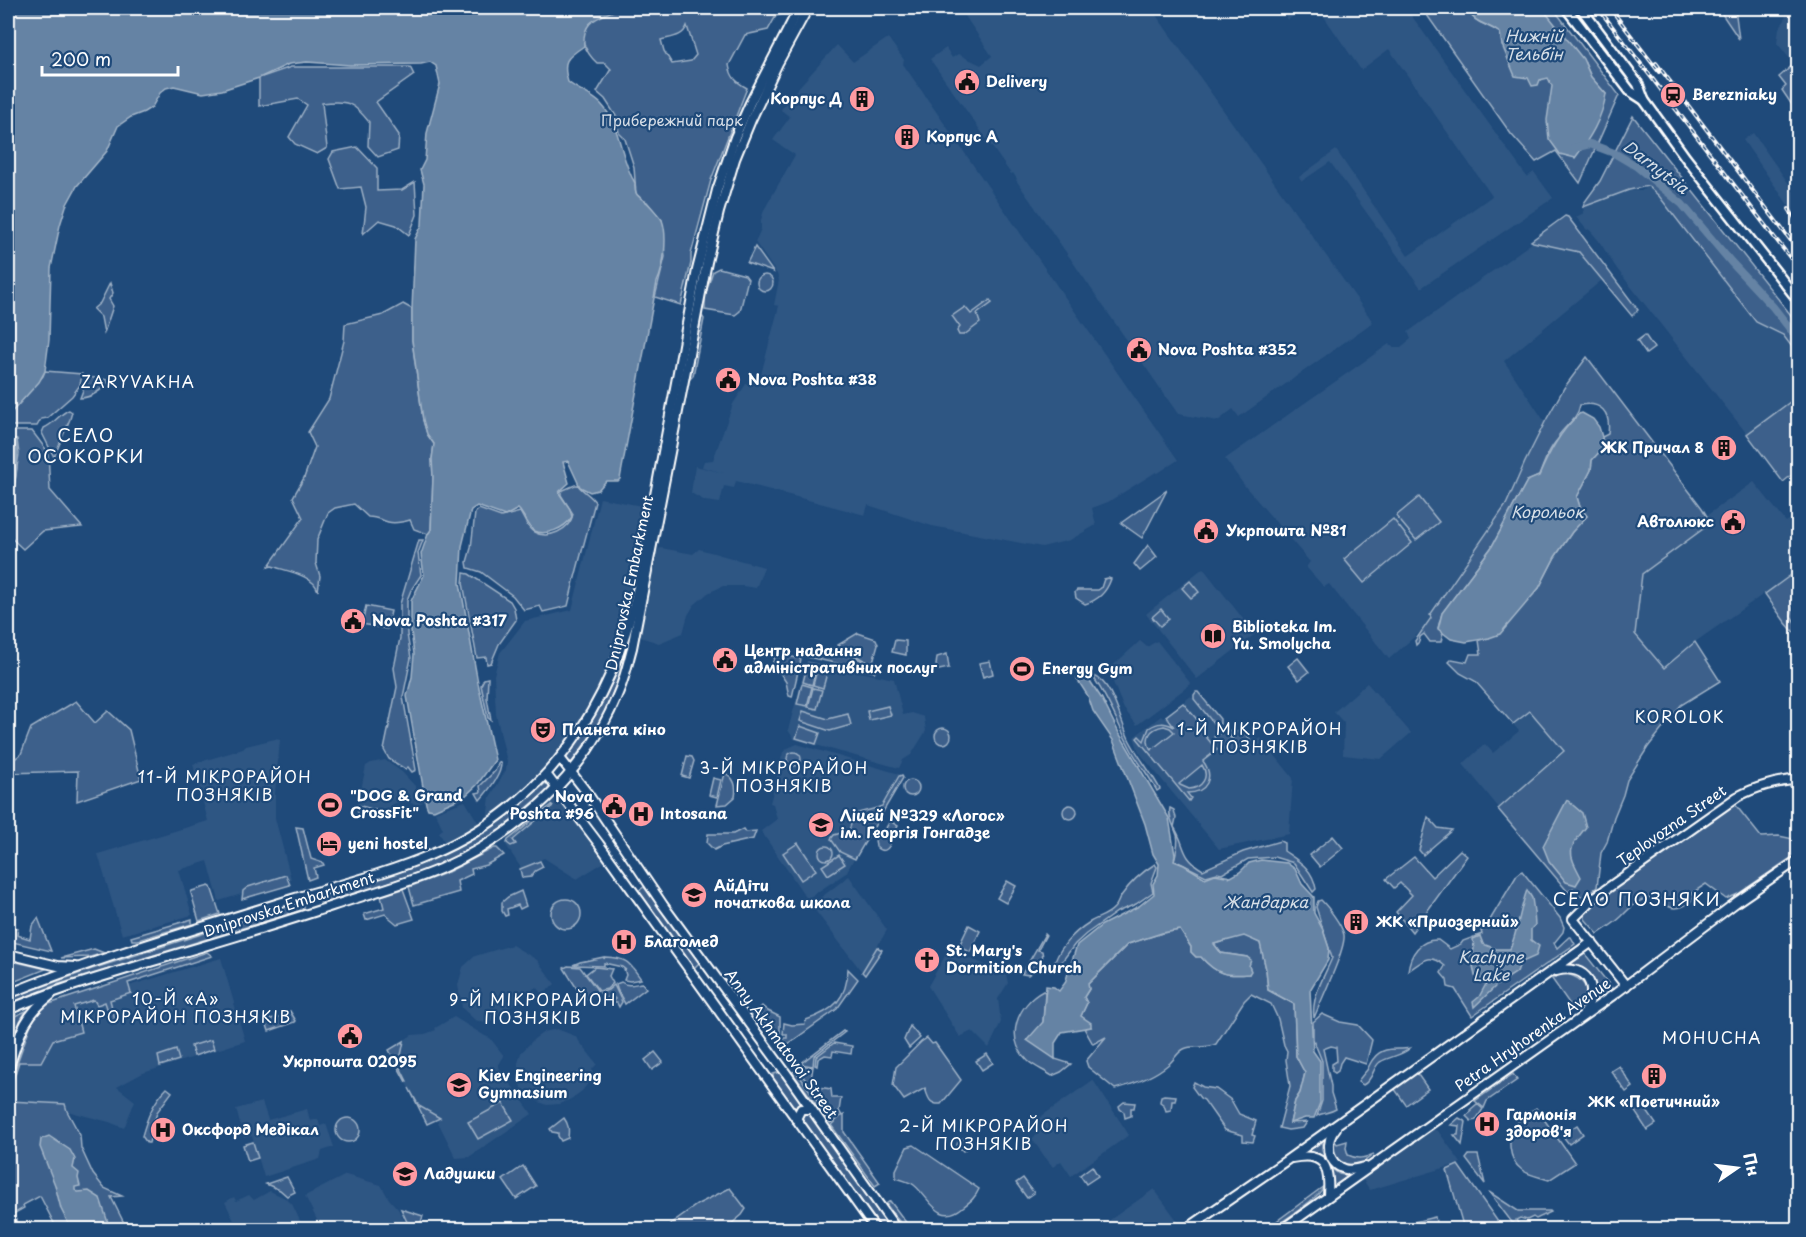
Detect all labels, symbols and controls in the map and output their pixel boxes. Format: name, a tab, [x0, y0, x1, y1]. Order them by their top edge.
water label: Нижній Тельбін	[1505, 23, 1565, 65]
scale bar	[42, 39, 178, 77]
text: 200 m	[51, 45, 111, 72]
public building icon: Delivery	[952, 67, 982, 97]
place label: Delivery	[986, 69, 1047, 92]
station icon: Berezniaky	[1658, 80, 1688, 110]
place label: Berezniaky	[1692, 82, 1777, 105]
building icon: Корпус Д	[847, 84, 877, 114]
place label: Корпус Д	[770, 86, 842, 109]
park label: Прибережний парк	[601, 108, 743, 131]
building icon: Корпус А	[892, 122, 922, 152]
place label: Корпус А	[926, 124, 998, 147]
water label: Darnytsia	[1619, 133, 1695, 200]
public building icon: Nova Poshta #352	[1124, 335, 1154, 365]
place label: Nova Poshta #352	[1158, 337, 1297, 360]
public building icon: Nova Poshta #38	[713, 365, 743, 395]
place label: Nova Poshta #38	[748, 367, 877, 390]
district label: ZARYVAKHA	[80, 369, 196, 393]
district label: СЕЛО ОСОКОРКИ	[27, 421, 145, 469]
building icon: ЖК Причал 8	[1709, 433, 1739, 463]
place label: ЖК Причал 8	[1600, 435, 1704, 458]
street label: Dniprovska Embarkment	[599, 493, 658, 672]
water label: Корольок	[1511, 499, 1585, 523]
public building icon: Автолюкс	[1718, 507, 1748, 537]
place label: Автолюкс	[1637, 509, 1714, 532]
public building icon: Укрпошта №81	[1191, 516, 1221, 546]
place label: Укрпошта №81	[1225, 518, 1346, 541]
public building icon: Nova Poshta #317	[338, 606, 368, 636]
place label: Nova Poshta #317	[372, 608, 507, 631]
place label: Biblioteka Im. Yu. Smolycha	[1232, 614, 1337, 654]
library icon: Biblioteka Im. Yu. Smolycha	[1198, 621, 1228, 651]
place label: Центр надання адміністративних послуг	[744, 638, 938, 678]
public building icon: Центр надання адміністративних послуг	[710, 645, 740, 675]
sports icon: Energy Gym	[1007, 654, 1037, 684]
place label: Energy Gym	[1042, 656, 1132, 679]
district label: KOROLOK	[1635, 704, 1725, 728]
theatre icon: Планета кіно	[528, 715, 558, 745]
district label: 1-Й МІКРОРАЙОН ПОЗНЯКІВ	[1177, 716, 1343, 758]
place label: Планета кіно	[562, 717, 666, 740]
district label: 3-Й МІКРОРАЙОН ПОЗНЯКІВ	[699, 755, 869, 797]
district label: 11-Й МІКРОРАЙОН ПОЗНЯКІВ	[138, 764, 312, 806]
street label: Teplovozna Street	[1612, 778, 1730, 871]
place label: "DOG & Grand CrossFit"	[350, 783, 463, 823]
place label: Nova Poshta #96	[509, 784, 595, 824]
sports icon: "DOG & Grand CrossFit"	[315, 790, 345, 820]
public building icon: Nova Poshta #96	[599, 791, 629, 821]
hospital icon: Intosana	[626, 799, 656, 829]
place label: Intosana	[660, 801, 728, 824]
place label: Ліцей №329 «Логос» ім. Георгія Гонгадзе	[840, 803, 1005, 843]
school or university icon: Ліцей №329 «Логос» ім. Георгія Гонгадзе	[806, 810, 836, 840]
hotel icon: yeni hostel	[314, 829, 344, 859]
place label: yeni hostel	[348, 831, 428, 854]
street label: Dniprovska Embarkment	[200, 865, 377, 942]
place label: АйДіти початкова школа	[714, 873, 851, 913]
school or university icon: АйДіти початкова школа	[679, 880, 709, 910]
district label: СЕЛО ПОЗНЯКИ	[1553, 885, 1721, 912]
water label: Жандарка	[1224, 889, 1309, 913]
building icon: ЖК «Приозерний»	[1341, 907, 1371, 937]
place label: ЖК «Приозерний»	[1375, 909, 1519, 932]
hospital icon: Благомед	[609, 927, 639, 957]
place label: Благомед	[644, 929, 719, 952]
place label: St. Mary's Dormition Church	[946, 938, 1082, 978]
water label: Kachyne Lake	[1458, 944, 1525, 986]
church icon: St. Mary's Dormition Church	[912, 945, 942, 975]
street label: Anny Akhmatovoi Street	[720, 963, 845, 1123]
street label: Petra Hryhorenka Avenue	[1450, 971, 1615, 1096]
district label: 10-Й «А» МІКРОРАЙОН ПОЗНЯКІВ	[60, 986, 292, 1028]
district label: 9-Й МІКРОРАЙОН ПОЗНЯКІВ	[449, 987, 617, 1029]
public building icon: Укрпошта 02095	[335, 1021, 365, 1051]
district label: MOHUCHA	[1662, 1025, 1762, 1049]
place label: Укрпошта 02095	[282, 1049, 417, 1072]
building icon: ЖК «Поетичний»	[1639, 1061, 1669, 1091]
place label: Kiev Engineering Gymnasium	[478, 1063, 602, 1103]
school or university icon: Kiev Engineering Gymnasium	[444, 1070, 474, 1100]
place label: ЖК «Поетичний»	[1587, 1089, 1720, 1112]
place label: Гармонія здоров'я	[1505, 1102, 1577, 1142]
hospital icon: Гармонія здоров'я	[1472, 1109, 1502, 1139]
district label: 2-Й МІКРОРАЙОН ПОЗНЯКІВ	[899, 1113, 1069, 1155]
hospital icon: Оксфорд Медікал	[148, 1115, 178, 1145]
place label: Оксфорд Медікал	[182, 1117, 319, 1140]
north arrow	[1707, 1138, 1767, 1198]
text: Пн	[1738, 1150, 1767, 1178]
school or university icon: Ладушки	[390, 1159, 420, 1189]
place label: Ладушки	[424, 1161, 496, 1184]

